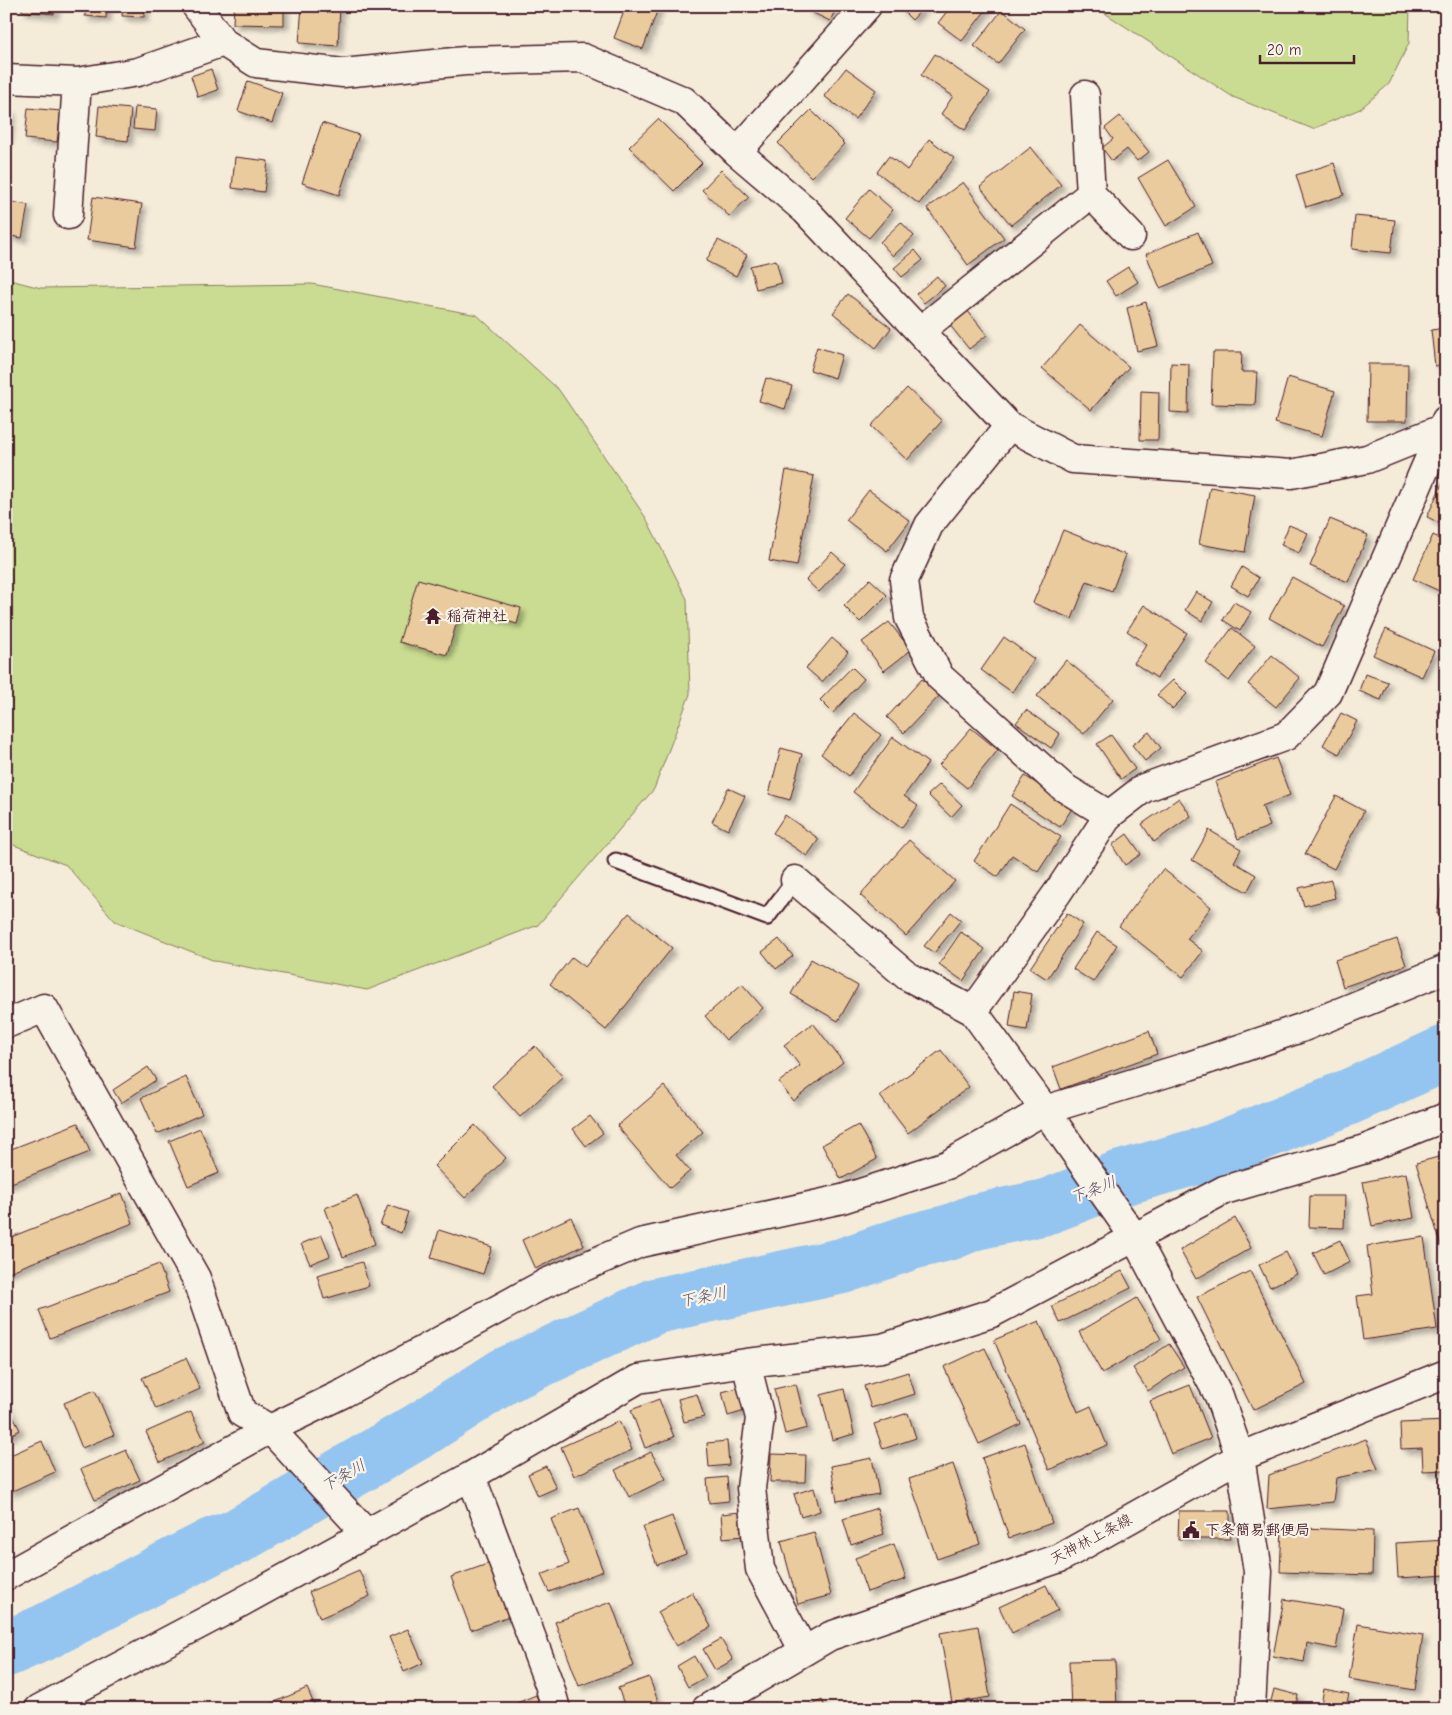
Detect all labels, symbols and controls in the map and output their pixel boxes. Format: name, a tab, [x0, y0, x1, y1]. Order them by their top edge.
scale bar	[1260, 32, 1353, 64]
text: 20 m	[1267, 41, 1301, 59]
temple icon: 稲荷神社	[423, 606, 443, 626]
place label: 稲荷神社	[447, 607, 507, 625]
water label: 下条川	[1068, 1173, 1119, 1207]
water label: 下条川	[678, 1283, 729, 1311]
water label: 下条川	[318, 1456, 369, 1496]
street label: 天神林上条線	[1047, 1510, 1135, 1568]
public building icon: 下条簡易郵便局	[1181, 1520, 1201, 1540]
place label: 下条簡易郵便局	[1205, 1521, 1310, 1539]

